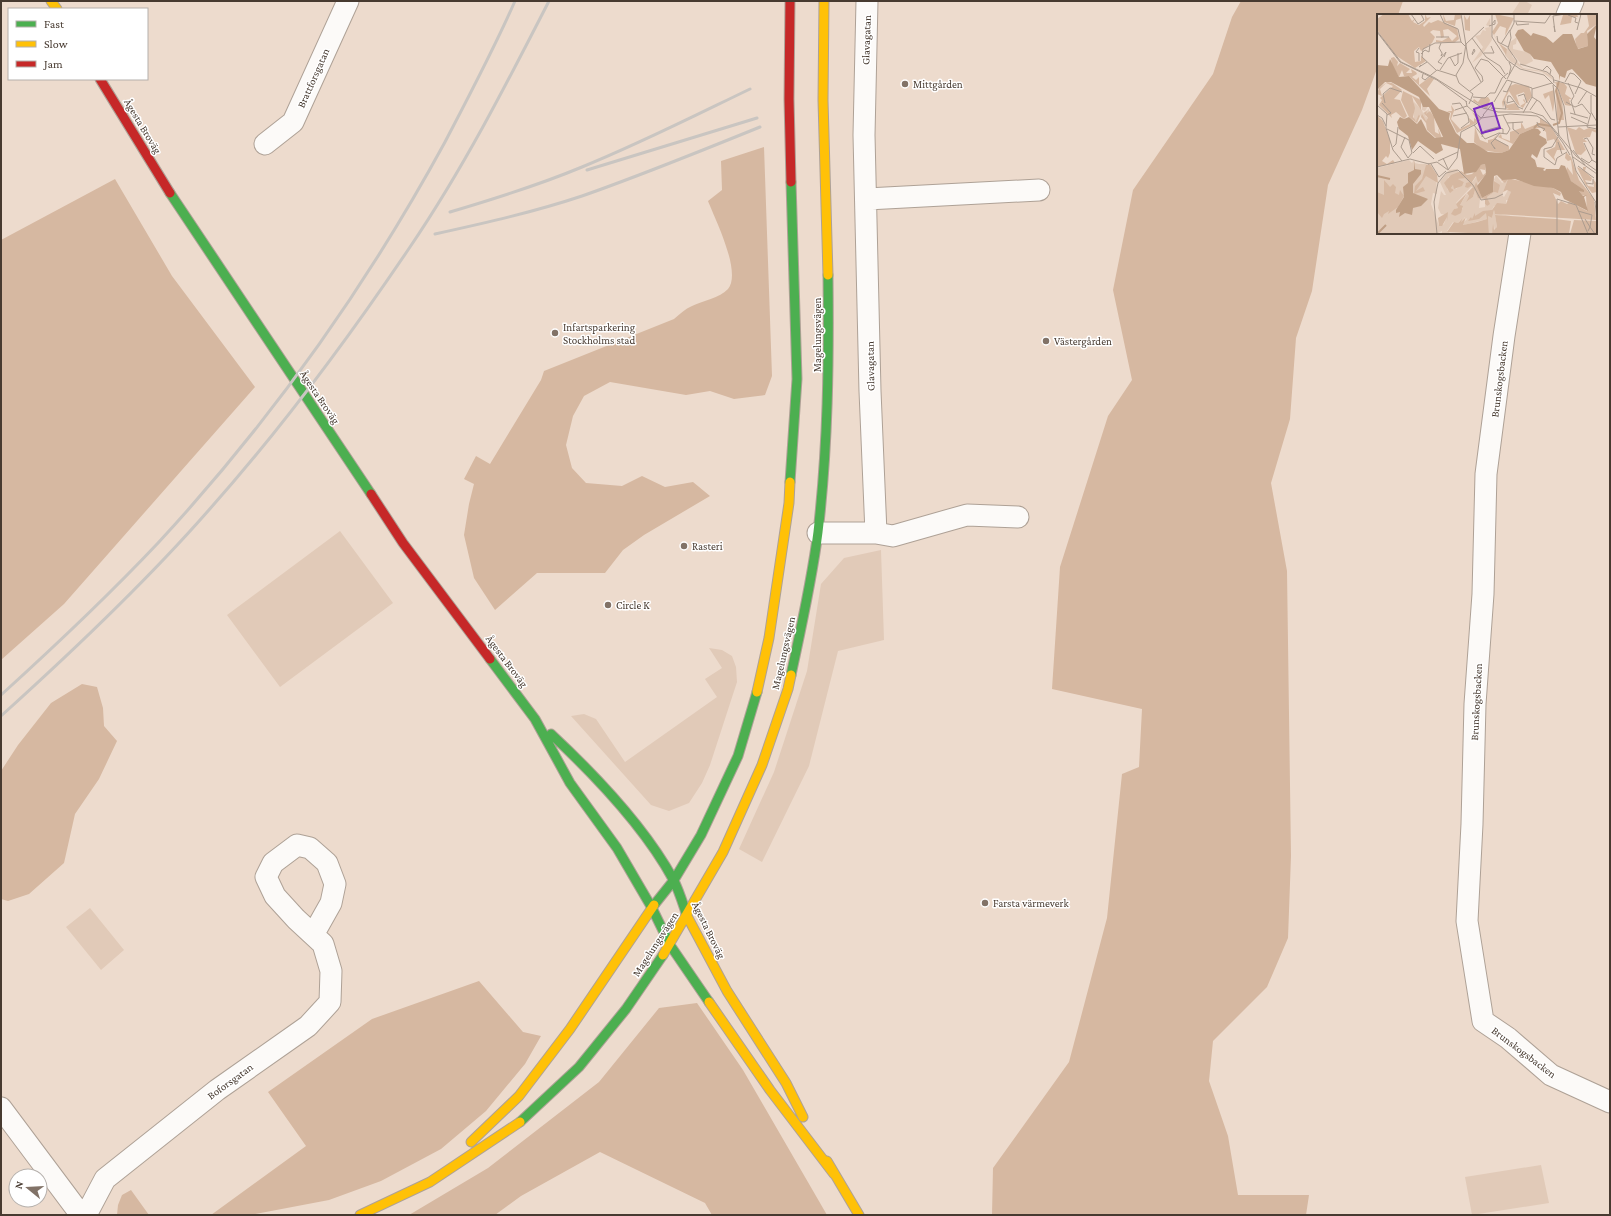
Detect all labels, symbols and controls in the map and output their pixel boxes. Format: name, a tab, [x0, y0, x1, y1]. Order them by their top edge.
legend	[8, 8, 148, 80]
inset map	[1377, 14, 1597, 234]
street label: Glavagatan	[859, 15, 874, 65]
text: Fast	[44, 17, 65, 31]
text: Slow	[44, 37, 68, 51]
street label: Brattforsgatan	[295, 46, 332, 110]
text: Jam	[43, 57, 63, 71]
place label: Mittgården	[913, 78, 963, 91]
marker: Mittgården	[900, 79, 910, 89]
street label: Ågesta Broväg	[121, 96, 164, 157]
street label: Magelungsvägen	[811, 298, 824, 372]
place label: Infartsparkering Stockholms stad	[563, 321, 636, 346]
marker: Infartsparkering Stockholms stad	[550, 328, 560, 338]
place label: Västergården	[1054, 335, 1112, 348]
marker: Västergården	[1041, 336, 1051, 346]
street label: Brunskogsbacken	[1488, 340, 1511, 418]
street label: Glavagatan	[864, 341, 877, 391]
street label: Ågesta Broväg	[297, 368, 343, 427]
place label: Rasteri	[692, 540, 723, 552]
marker: Rasteri	[679, 541, 689, 551]
place label: Circle K	[616, 599, 650, 611]
marker: Circle K	[603, 600, 613, 610]
street label: Magelungsvägen	[769, 615, 798, 691]
street label: Ågesta Broväg	[483, 633, 531, 690]
street label: Brunskogsbacken	[1468, 663, 1485, 741]
place label: Farsta värmeverk	[993, 897, 1069, 909]
marker: Farsta värmeverk	[980, 898, 990, 908]
street label: Ågesta Broväg	[689, 900, 728, 961]
street label: Magelungsvägen	[630, 909, 681, 979]
street label: Brunskogsbacken	[1489, 1024, 1559, 1081]
street label: Boforsgatan	[205, 1060, 256, 1102]
north arrow	[8, 1168, 48, 1208]
text: N	[12, 1179, 26, 1190]

